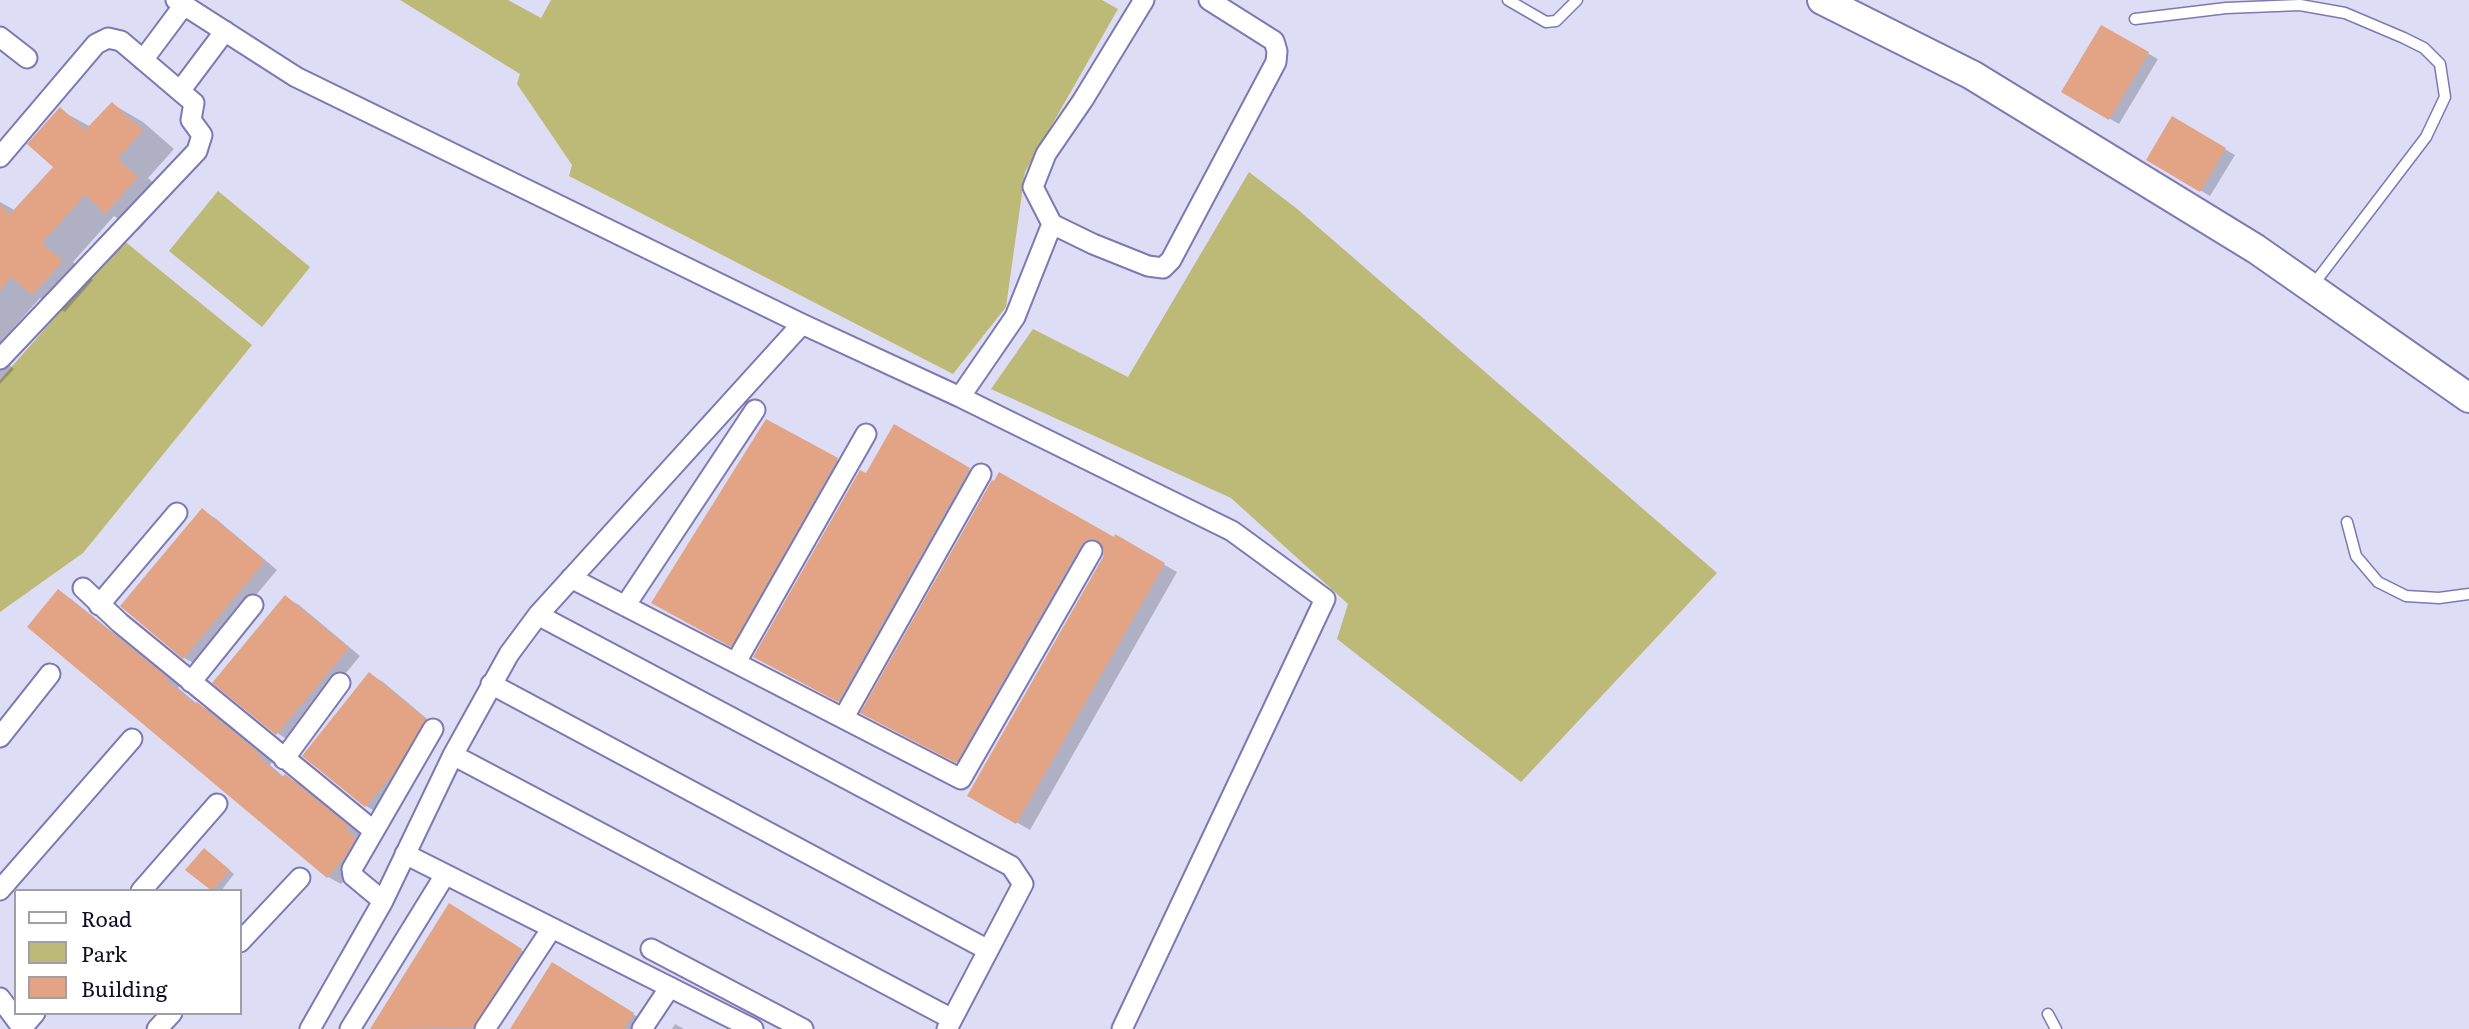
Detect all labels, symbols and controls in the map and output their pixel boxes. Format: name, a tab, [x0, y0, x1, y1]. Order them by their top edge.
legend	[14, 889, 242, 1015]
text: Road	[81, 902, 132, 933]
text: Park	[81, 937, 127, 968]
text: Building	[81, 972, 167, 1003]

